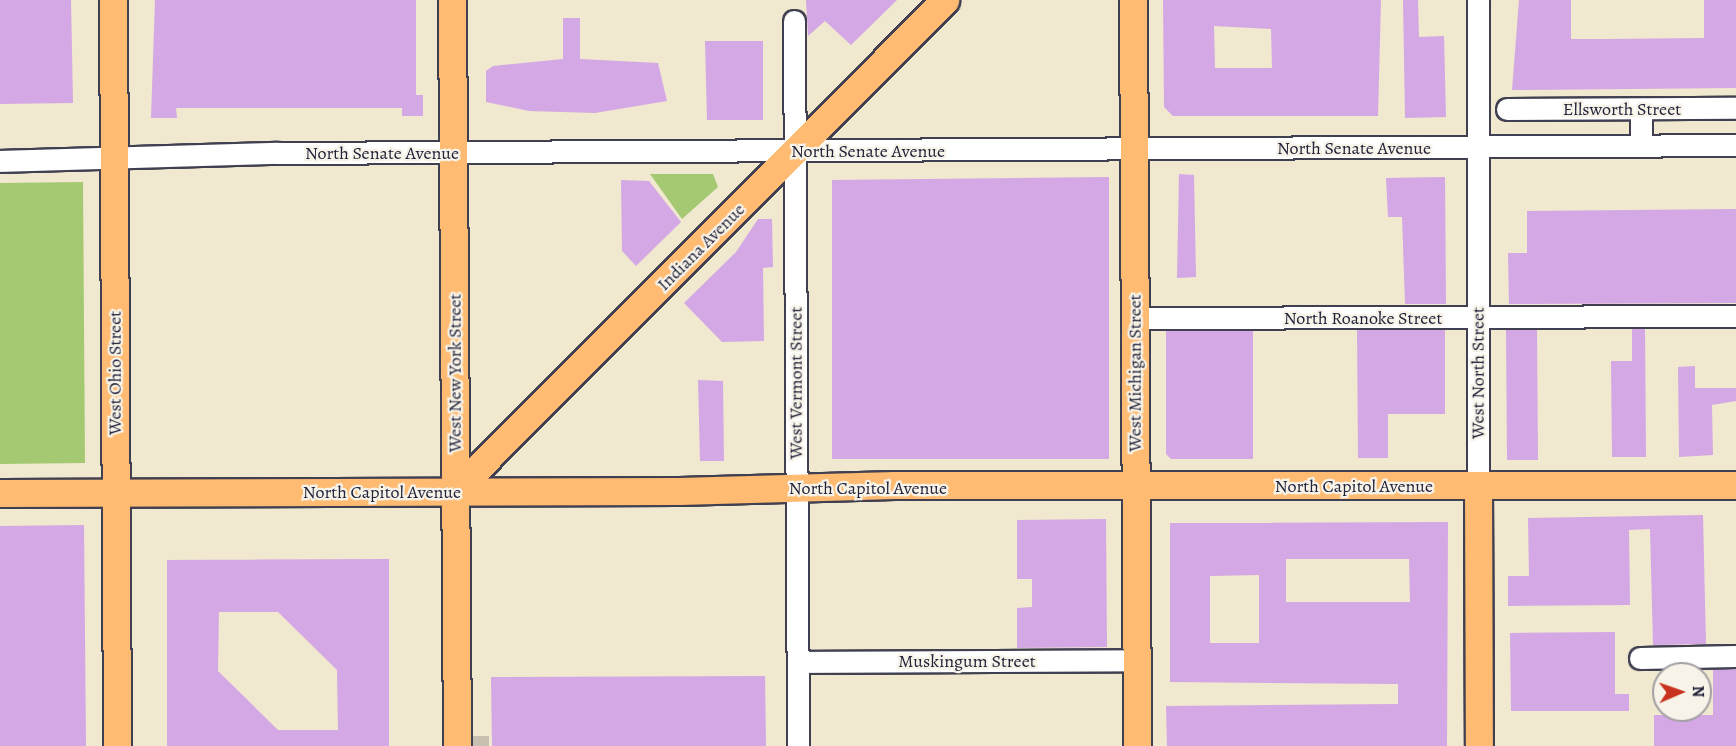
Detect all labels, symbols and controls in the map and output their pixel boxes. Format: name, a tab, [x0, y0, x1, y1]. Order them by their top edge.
street label: Ellsworth Street	[1563, 98, 1681, 120]
street label: North Senate Avenue	[1277, 137, 1431, 159]
street label: North Senate Avenue	[791, 140, 945, 162]
street label: North Senate Avenue	[305, 142, 459, 164]
street label: Indiana Avenue	[653, 199, 749, 295]
street label: West New York Street	[444, 294, 466, 452]
street label: West Michigan Street	[1124, 294, 1146, 452]
street label: West Vermont Street	[785, 307, 807, 459]
street label: North Roanoke Street	[1284, 307, 1442, 329]
street label: West North Street	[1467, 307, 1489, 439]
street label: West Ohio Street	[104, 311, 126, 435]
street label: North Capitol Avenue	[1275, 475, 1433, 497]
street label: North Capitol Avenue	[789, 477, 947, 499]
street label: North Capitol Avenue	[303, 481, 461, 503]
street label: Muskingum Street	[898, 650, 1036, 672]
north arrow	[1652, 662, 1712, 722]
text: N	[1687, 685, 1709, 698]

